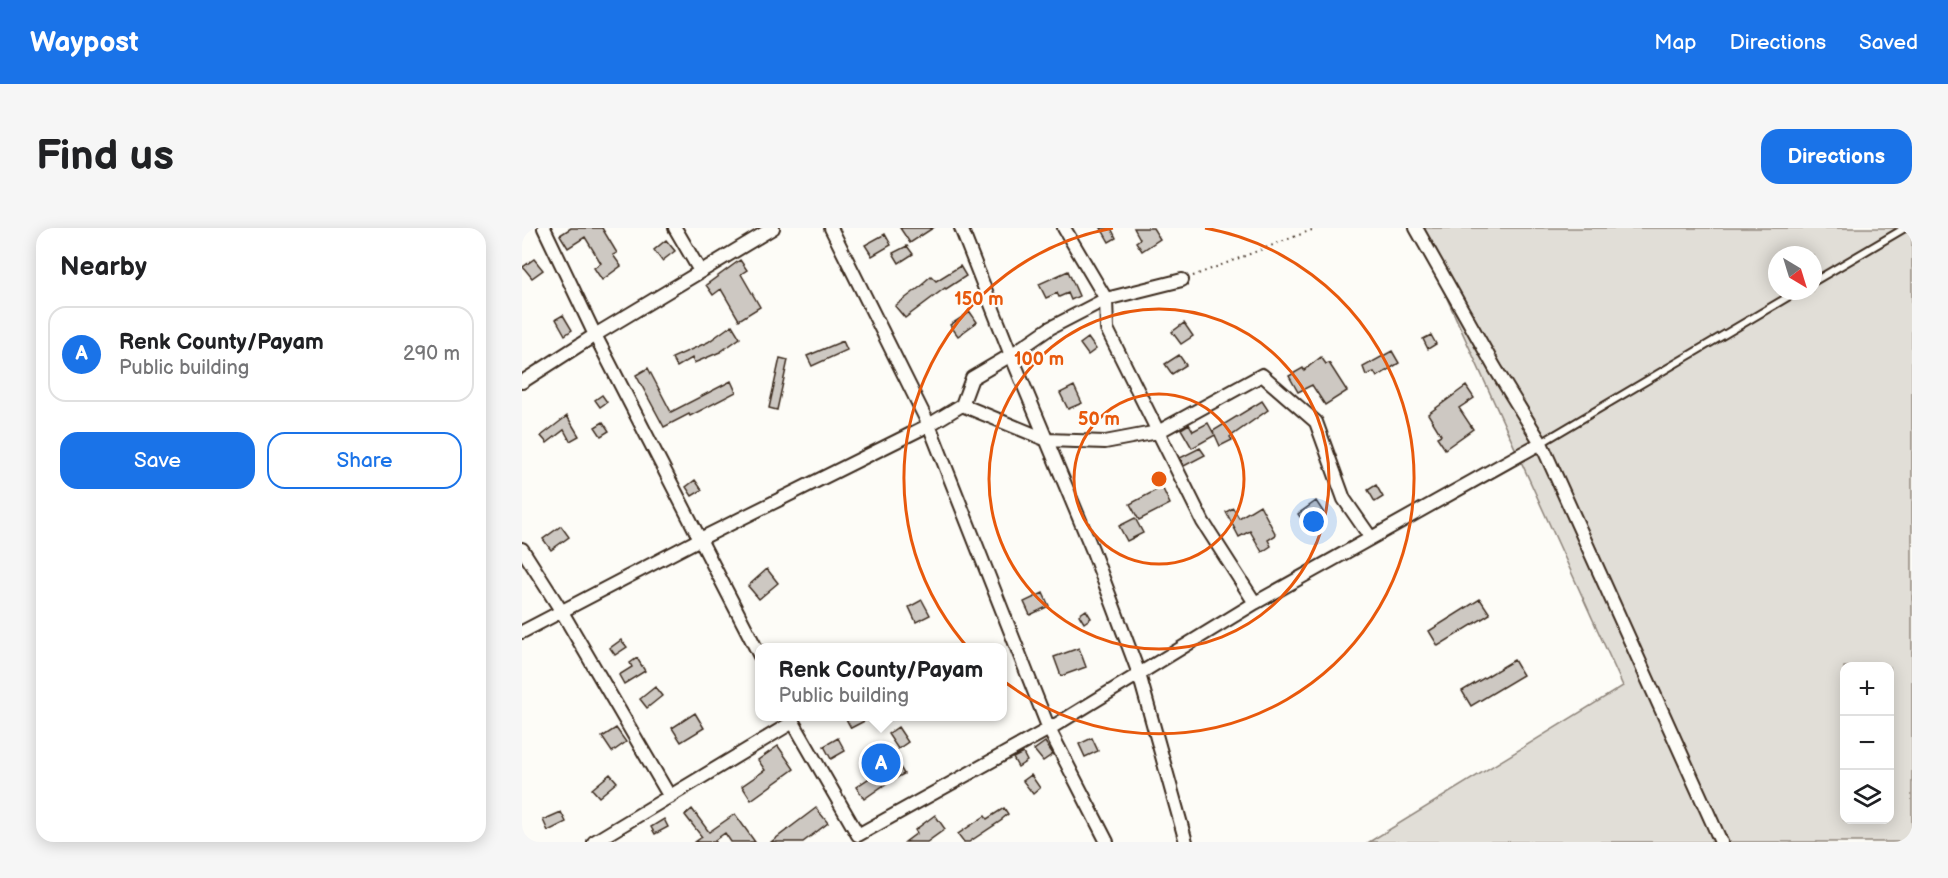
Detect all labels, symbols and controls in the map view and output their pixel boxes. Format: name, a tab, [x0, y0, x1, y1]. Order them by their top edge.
text: Waypost	[30, 26, 139, 59]
text: Map	[1654, 30, 1697, 55]
text: Directions	[1730, 30, 1826, 55]
text: Saved	[1859, 30, 1918, 55]
button: Directions	[1761, 129, 1912, 184]
text: Find us	[36, 131, 174, 182]
north arrow	[1768, 246, 1822, 300]
text: Nearby	[60, 252, 147, 283]
text: 150 m	[954, 289, 1004, 310]
text: Renk County/Payam	[119, 329, 324, 356]
text: A	[75, 342, 88, 366]
text: 290 m	[403, 342, 460, 366]
text: 100 m	[1014, 349, 1064, 370]
text: Public building	[119, 356, 249, 380]
text: 50 m	[1078, 409, 1120, 430]
button: Save	[60, 432, 255, 489]
button: Share	[267, 432, 462, 489]
centre of rings	[1149, 469, 1169, 489]
your location	[1299, 507, 1328, 536]
popup	[755, 643, 1007, 721]
text: Renk County/Payam	[779, 657, 983, 684]
map controls	[1840, 662, 1894, 824]
button: +	[1840, 662, 1894, 716]
text: Public building	[779, 684, 909, 708]
button: −	[1840, 716, 1894, 770]
pin: A	[862, 740, 900, 786]
button: layers	[1840, 770, 1894, 824]

